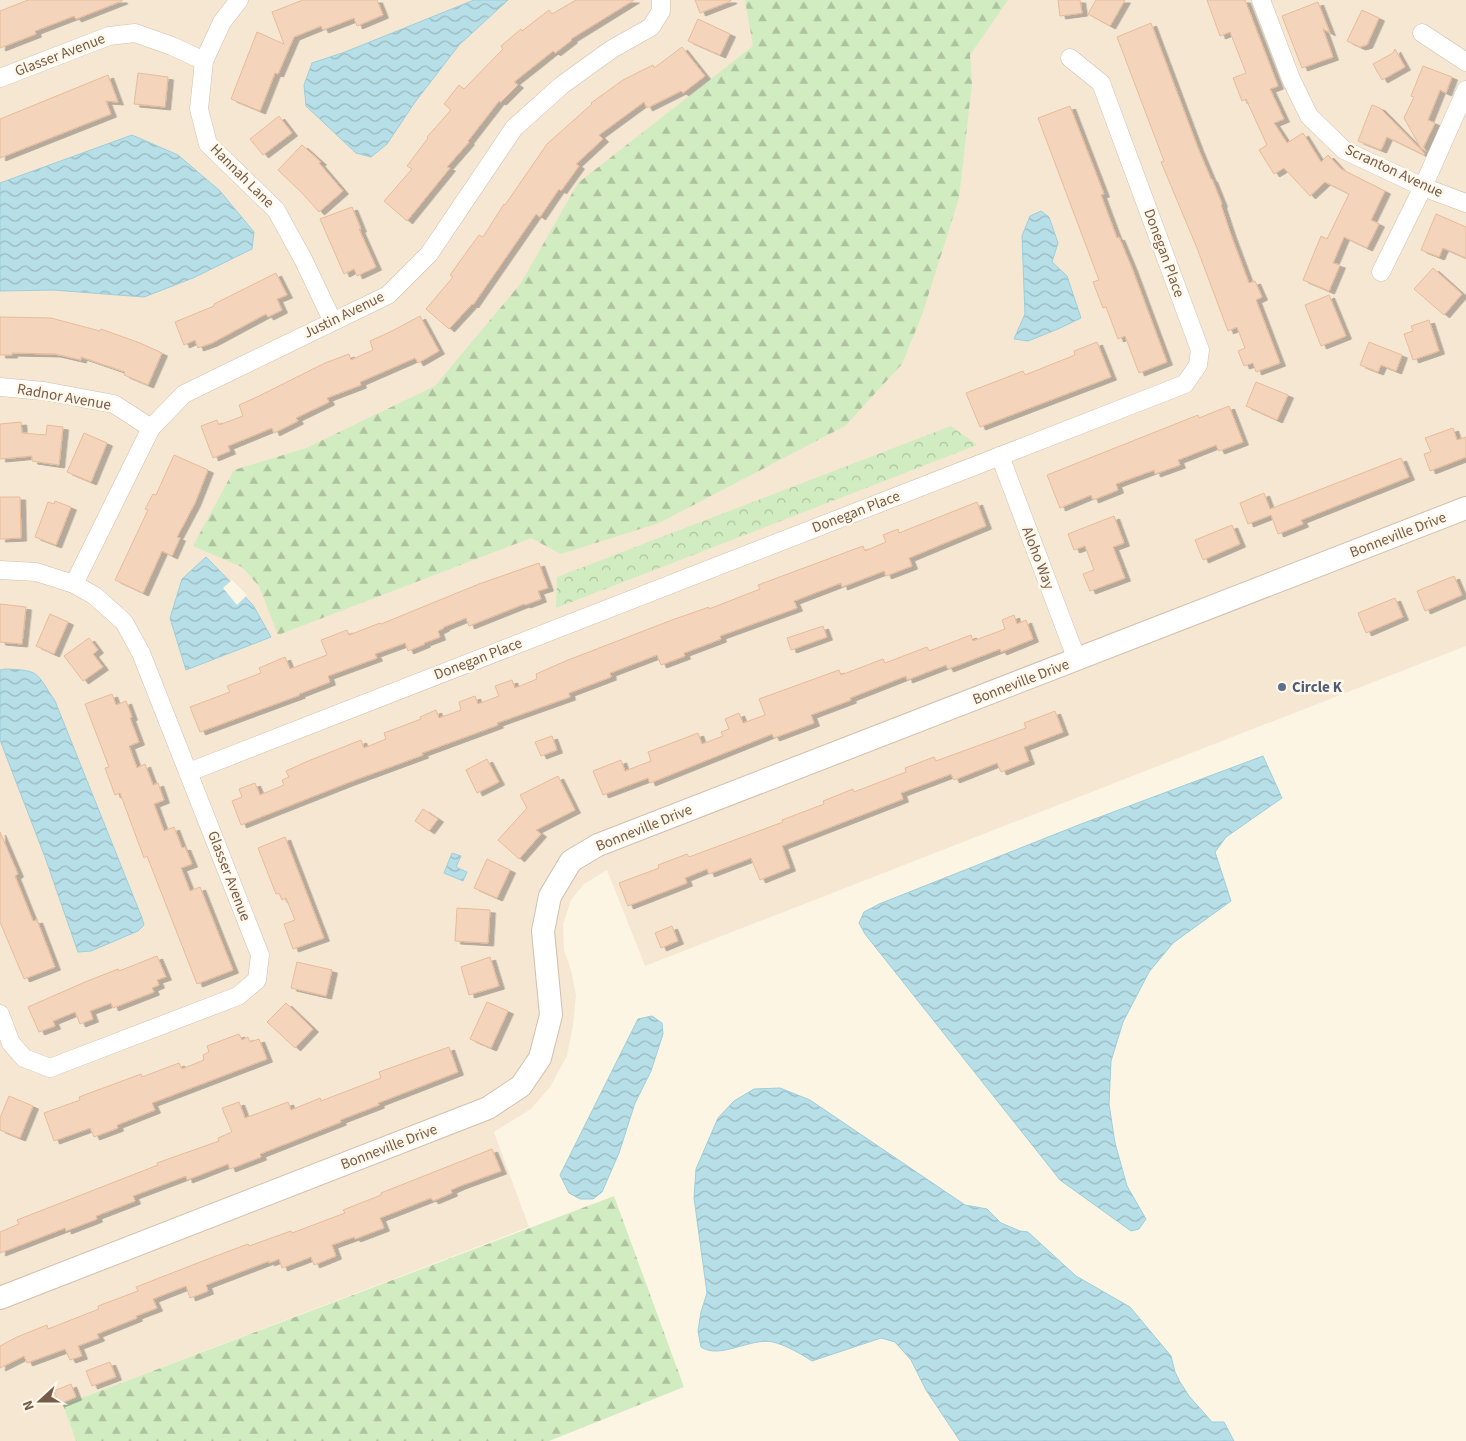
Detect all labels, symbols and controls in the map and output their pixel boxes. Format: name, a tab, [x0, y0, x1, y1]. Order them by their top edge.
street label: Glasser Avenue	[12, 28, 108, 82]
street label: Hannah Lane	[205, 139, 279, 213]
street label: Scranton Avenue	[1342, 139, 1446, 203]
street label: Donegan Place	[1138, 206, 1190, 300]
street label: Justin Avenue	[300, 286, 388, 344]
street label: Radnor Avenue	[15, 378, 113, 416]
street label: Donegan Place	[809, 486, 903, 538]
street label: Bonneville Drive	[1347, 507, 1449, 563]
street label: Aloho Way	[1016, 524, 1060, 592]
street label: Donegan Place	[431, 633, 525, 685]
street label: Bonneville Drive	[970, 654, 1072, 710]
place label: Circle K	[1292, 677, 1343, 698]
marker: Circle K	[1276, 681, 1288, 693]
street label: Bonneville Drive	[593, 799, 695, 857]
street label: Glasser Avenue	[202, 828, 256, 924]
street label: Bonneville Drive	[338, 1119, 440, 1175]
north arrow	[15, 1376, 65, 1426]
text: N	[18, 1397, 40, 1413]

